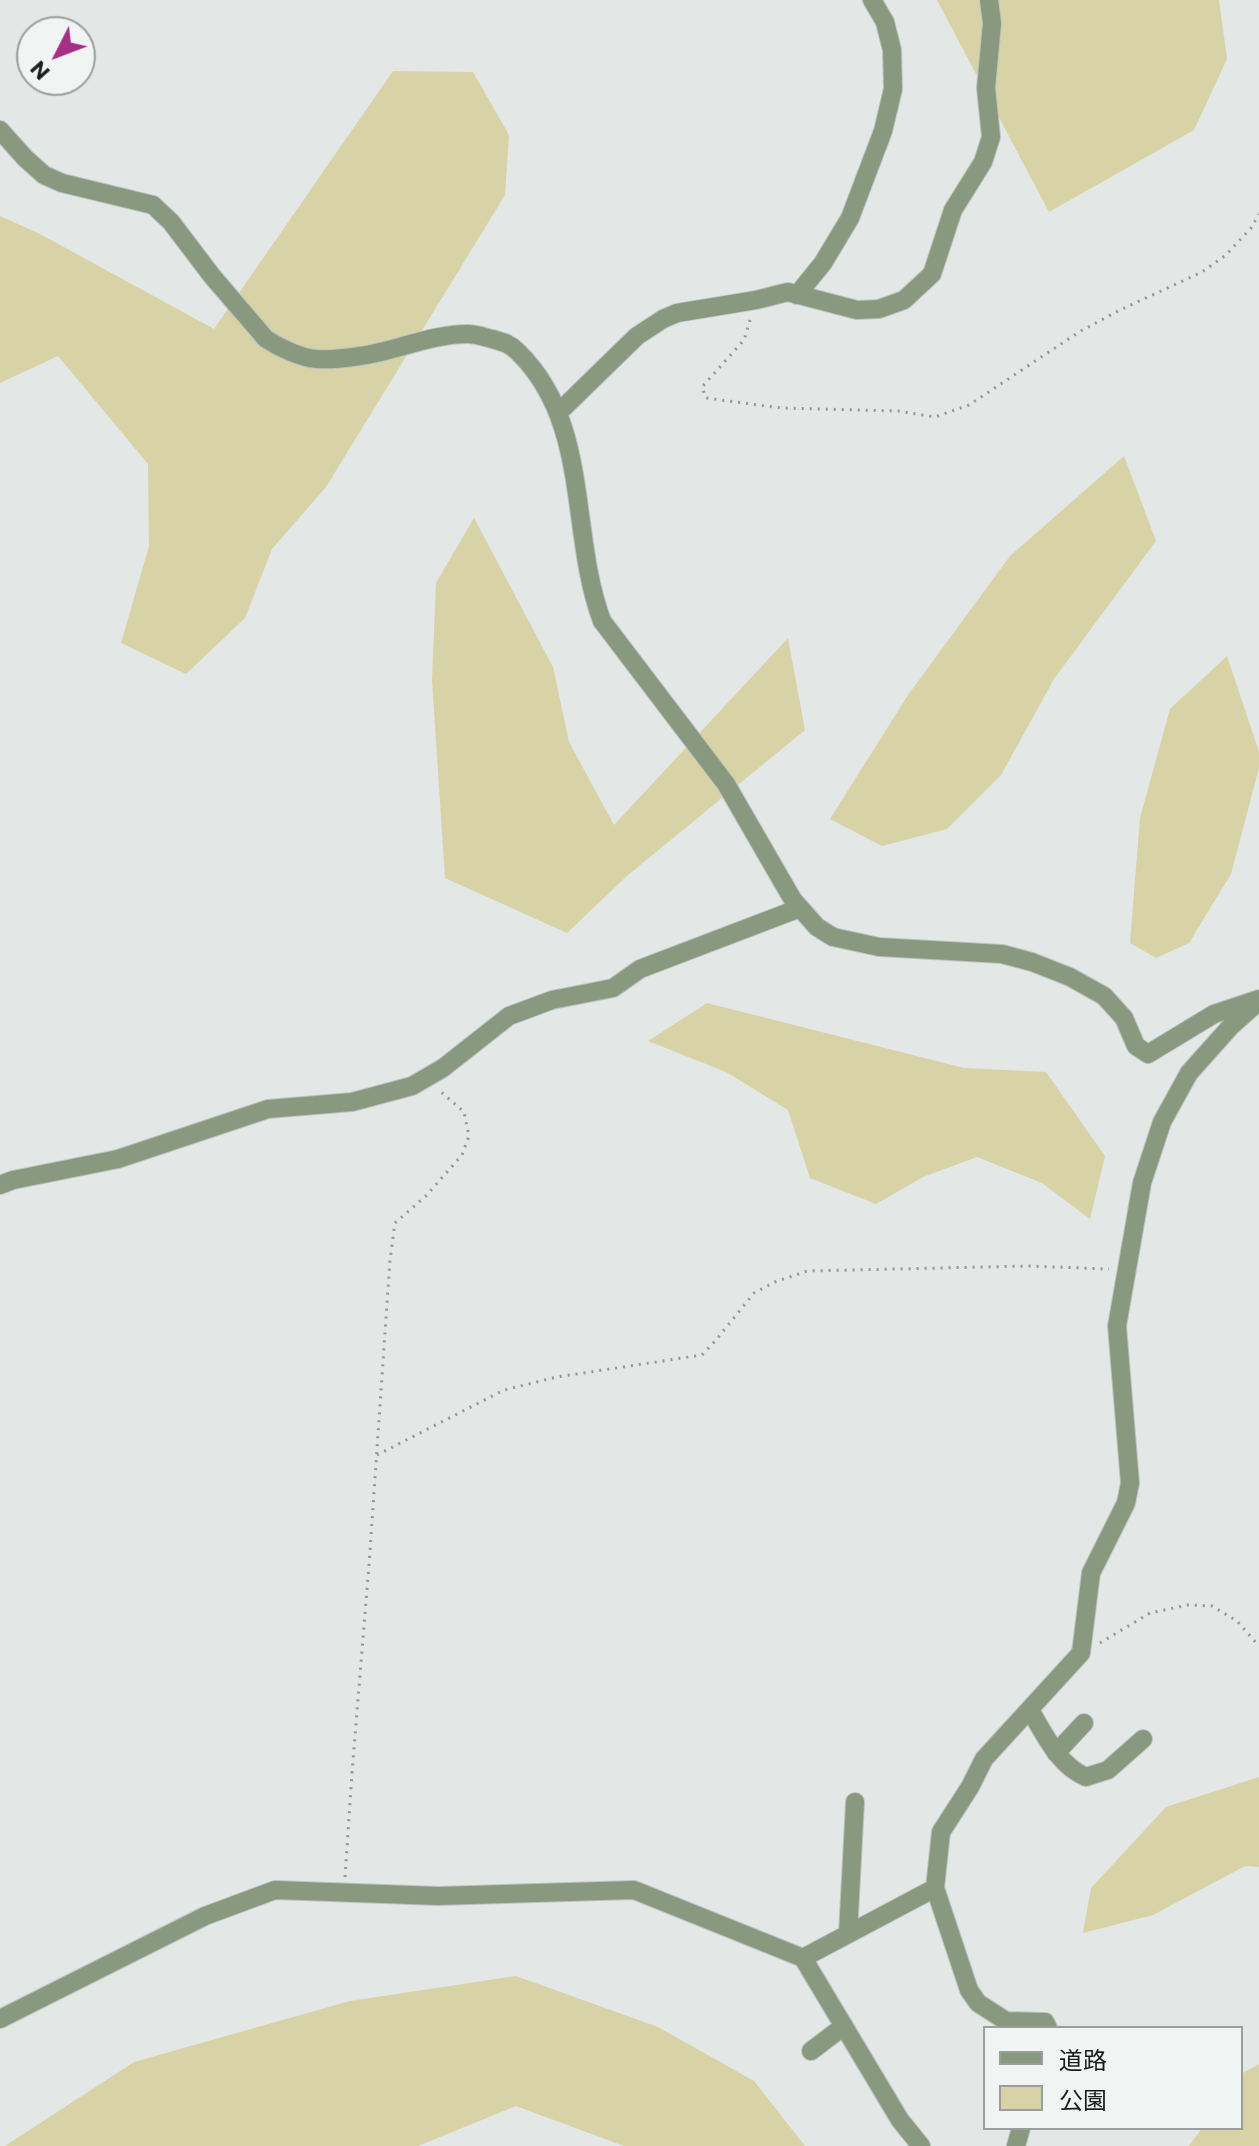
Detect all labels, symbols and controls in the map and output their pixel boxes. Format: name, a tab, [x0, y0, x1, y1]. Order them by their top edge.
north arrow	[16, 16, 96, 96]
text: N	[24, 56, 55, 86]
legend	[983, 2026, 1243, 2130]
text: 道路	[1059, 2045, 1107, 2074]
text: 公園	[1059, 2085, 1107, 2114]

